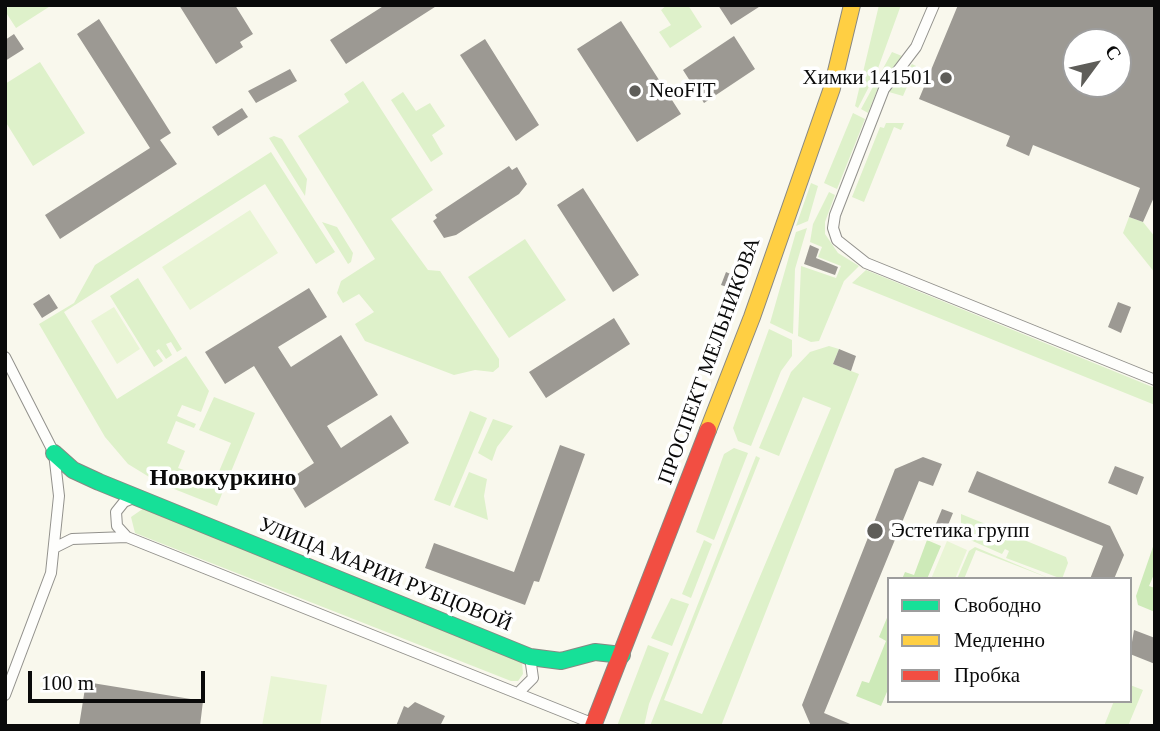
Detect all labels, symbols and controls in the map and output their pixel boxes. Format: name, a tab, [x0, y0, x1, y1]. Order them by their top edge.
north arrow	[1062, 28, 1132, 98]
text: С	[1101, 41, 1126, 64]
place label: Химки 141501	[803, 65, 932, 91]
marker: Химки 141501	[938, 70, 954, 86]
place label: NeoFIT	[649, 78, 715, 104]
marker: NeoFIT	[627, 83, 643, 99]
street label: ПРОСПЕКТ МЕЛЬНИКОВА	[654, 234, 766, 488]
district label: Новокуркино	[149, 465, 297, 493]
street label: УЛИЦА МАРИИ РУБЦОВОЙ	[255, 513, 515, 637]
place label: Эстетика групп	[891, 518, 1029, 544]
marker: Эстетика групп	[865, 521, 885, 541]
legend	[887, 577, 1132, 703]
text: Свободно	[954, 593, 1041, 617]
text: Медленно	[954, 628, 1045, 652]
scale bar	[32, 658, 208, 702]
text: Пробка	[954, 663, 1020, 687]
text: 100 m	[41, 671, 94, 695]

